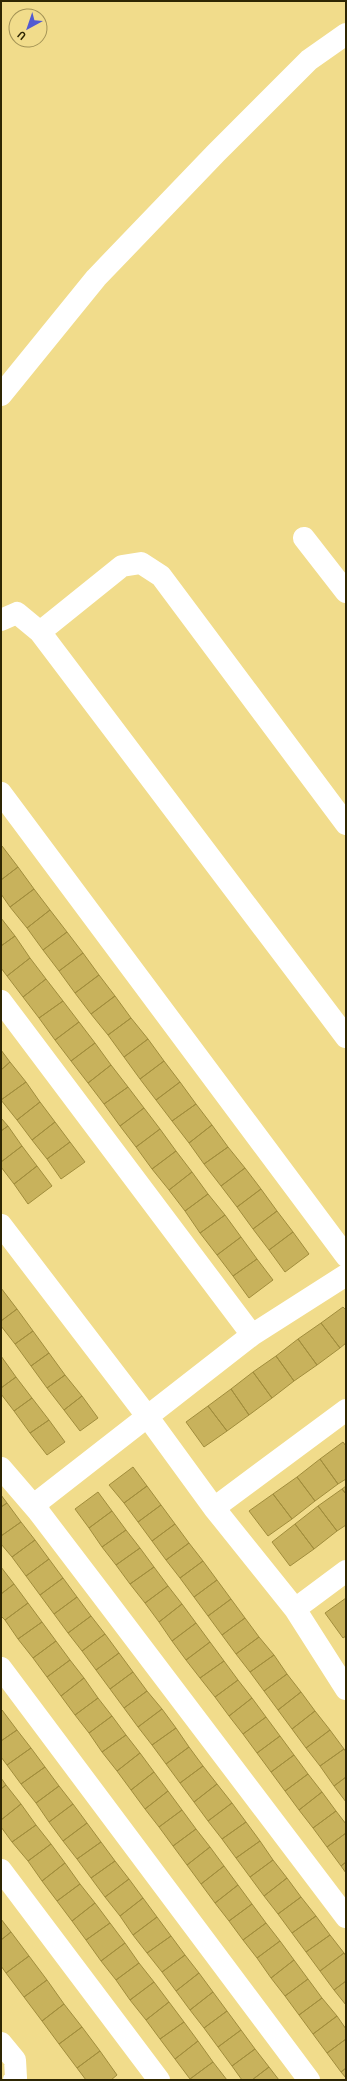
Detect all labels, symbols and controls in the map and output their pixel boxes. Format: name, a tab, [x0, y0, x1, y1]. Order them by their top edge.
north arrow	[8, 8, 48, 48]
text: U	[14, 28, 29, 43]

